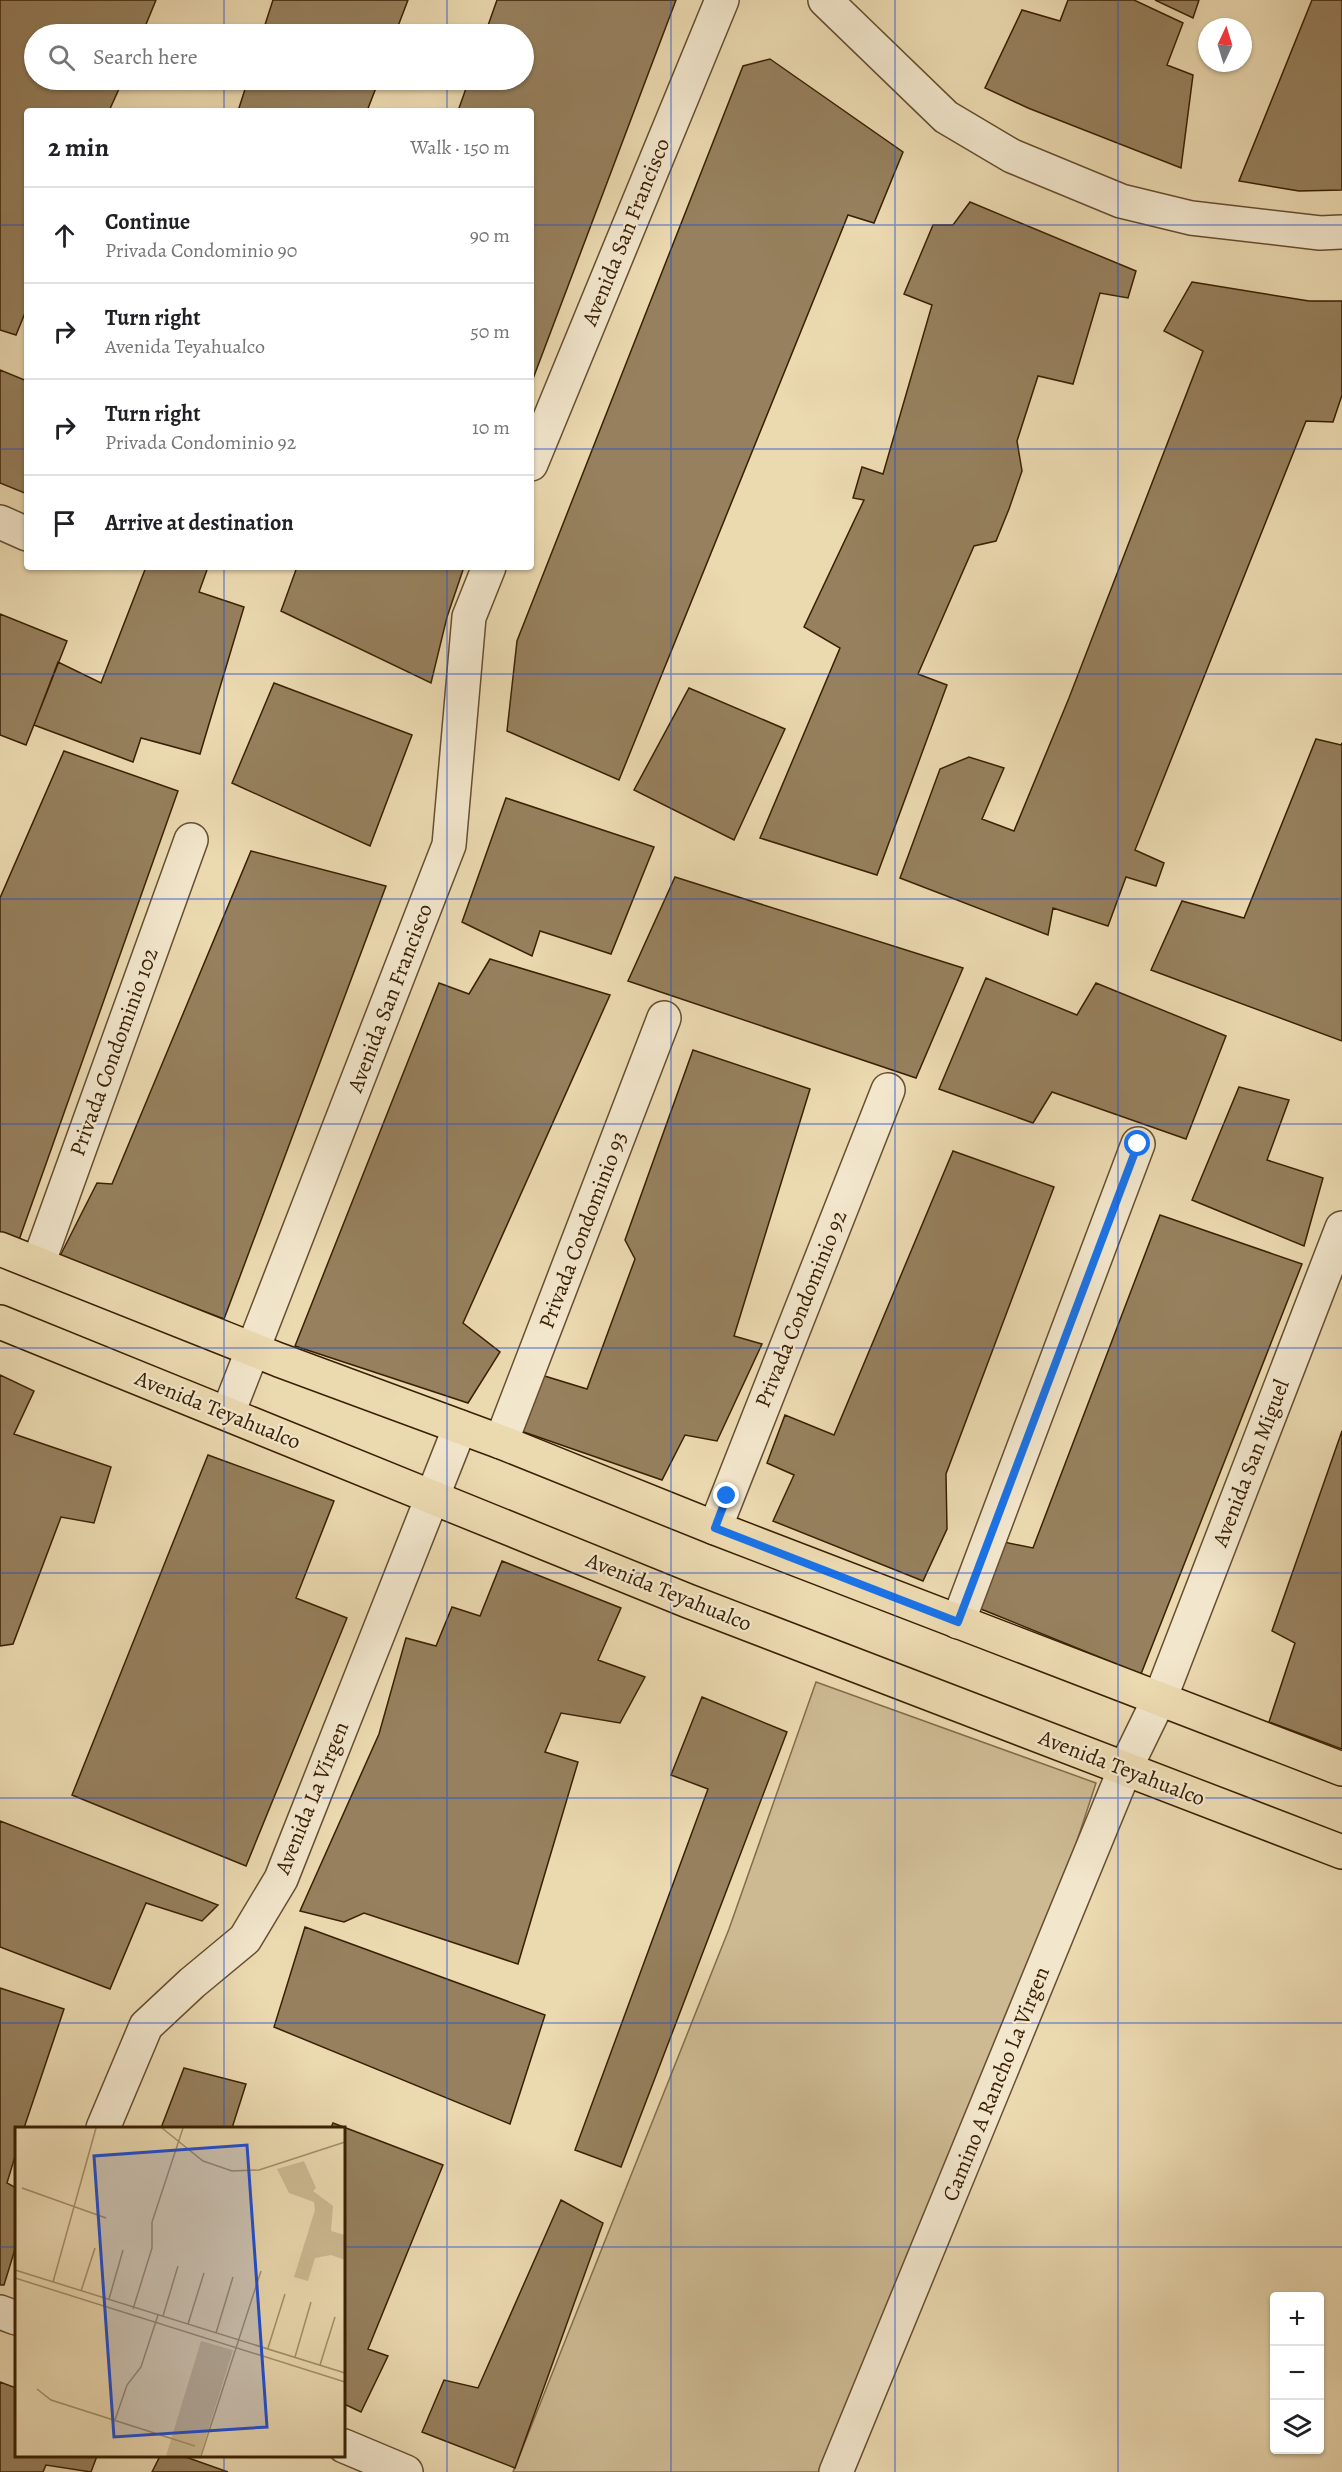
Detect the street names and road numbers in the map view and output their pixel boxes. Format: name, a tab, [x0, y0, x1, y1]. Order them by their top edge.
street label: Avenida San Francisco	[574, 134, 677, 331]
street label: Avenida San Francisco	[340, 899, 440, 1098]
street label: Privada Condominio 102	[62, 944, 166, 1160]
street label: Privada Condominio 93	[532, 1127, 634, 1333]
street label: Privada Condominio 92	[748, 1206, 854, 1412]
street label: Avenida Teyahualco	[130, 1363, 305, 1457]
street label: Avenida San Miguel	[1205, 1375, 1297, 1552]
street label: Avenida Teyahualco	[581, 1545, 756, 1639]
street label: Avenida La Virgen	[267, 1717, 356, 1880]
street label: Avenida Teyahualco	[1034, 1722, 1210, 1814]
street label: Camino A Rancho La Virgen	[935, 1962, 1057, 2206]

